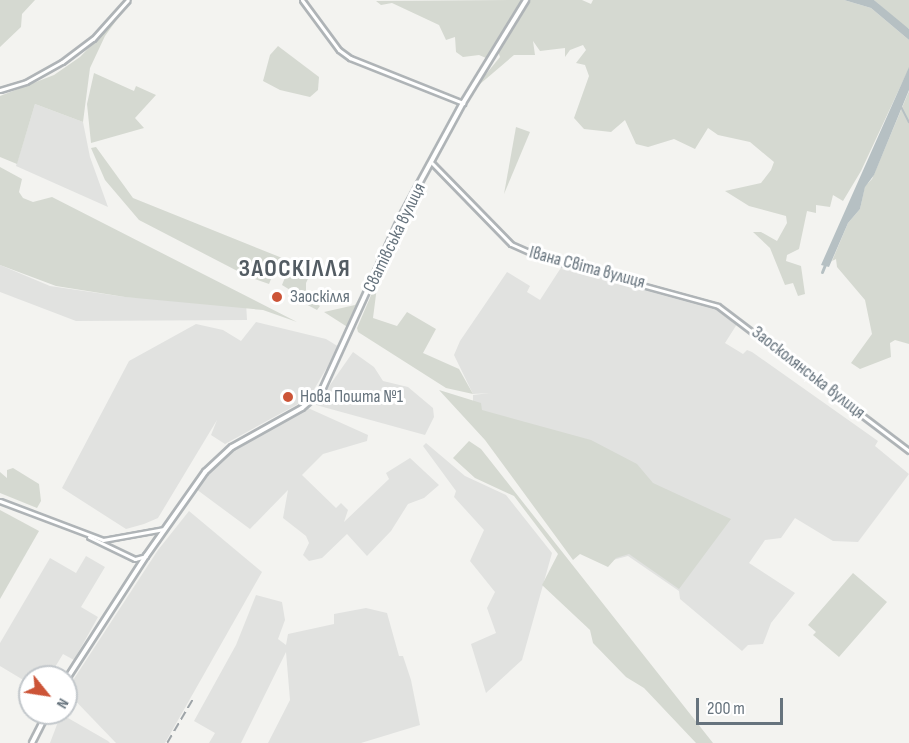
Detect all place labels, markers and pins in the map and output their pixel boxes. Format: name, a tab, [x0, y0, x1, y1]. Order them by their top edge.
place label: Заоскiлля	[290, 286, 350, 308]
marker: Заоскiлля	[268, 288, 286, 306]
place label: Нова Пошта №1	[300, 386, 403, 408]
marker: Нова Пошта №1	[281, 390, 295, 404]

